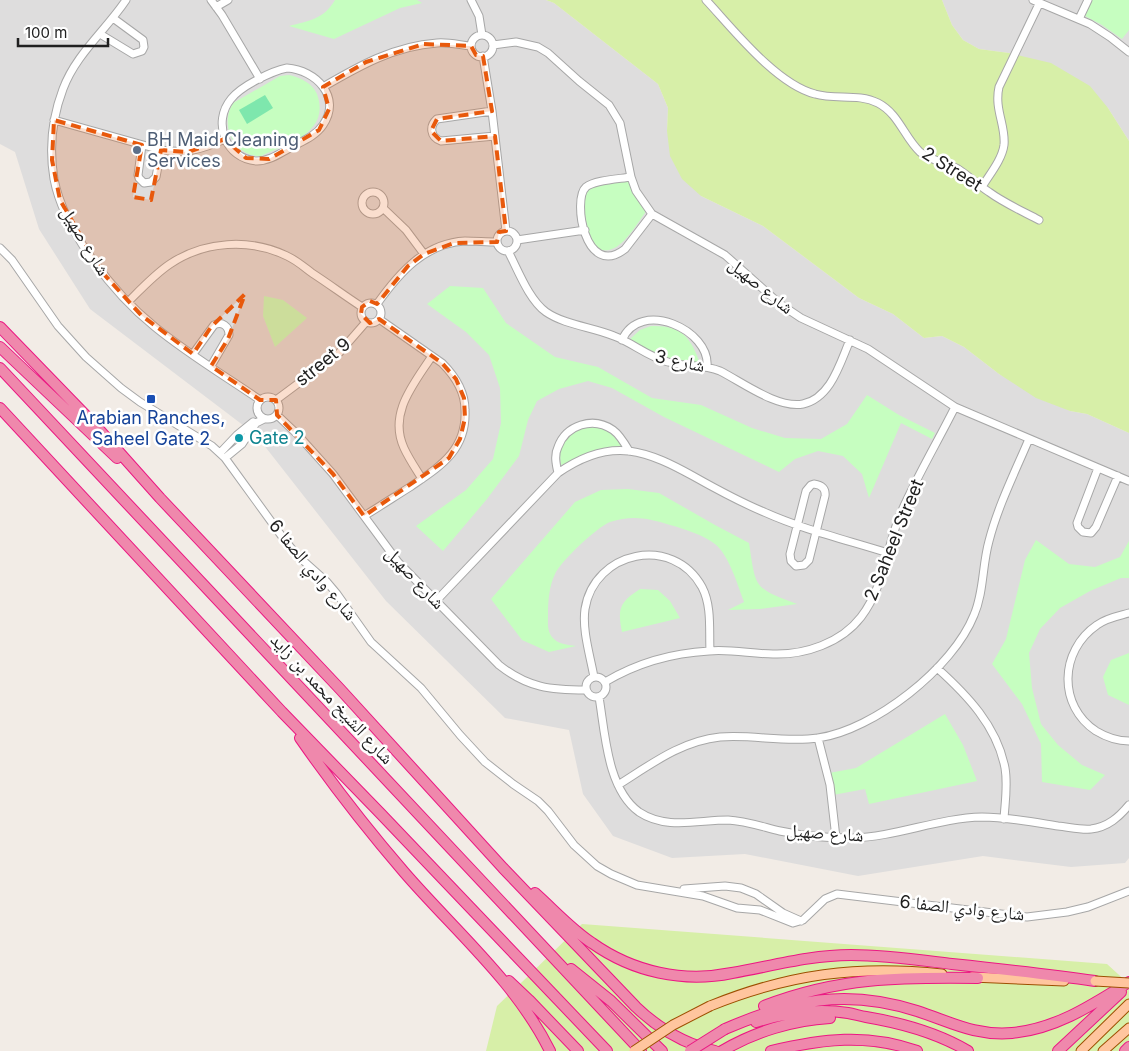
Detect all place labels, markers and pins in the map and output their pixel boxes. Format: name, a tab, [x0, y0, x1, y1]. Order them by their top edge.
place label: BH Maid Cleaning Services	[147, 129, 299, 171]
marker: BH Maid Cleaning Services	[131, 144, 143, 156]
marker: Arabian Ranches, Saheel Gate 2	[145, 393, 157, 405]
place label: Arabian Ranches, Saheel Gate 2	[77, 407, 225, 449]
place label: Gate 2	[249, 427, 305, 448]
marker: Gate 2	[233, 432, 245, 444]

